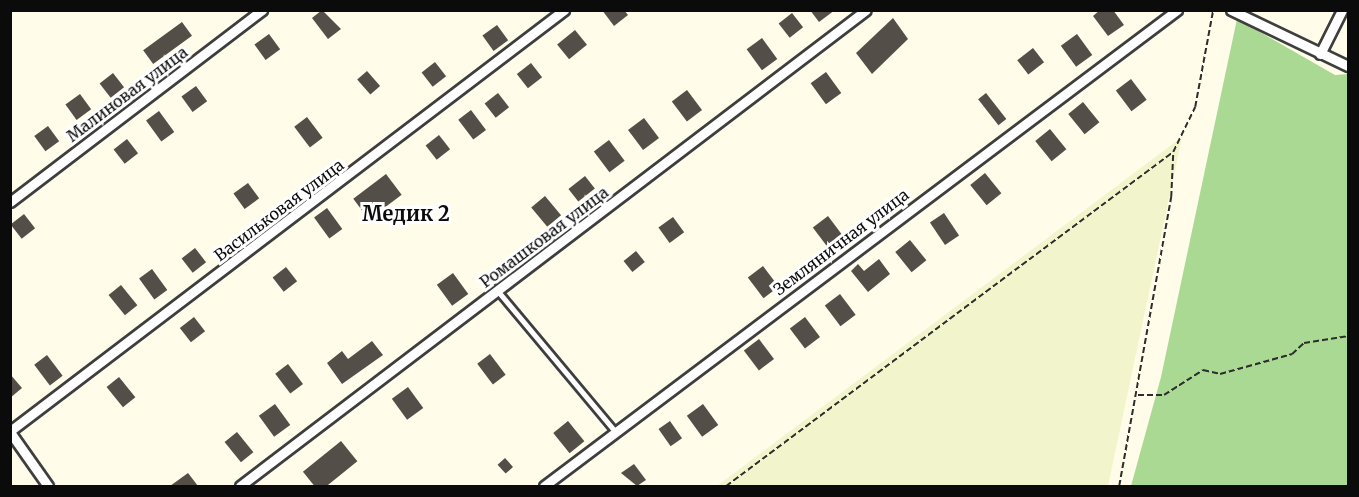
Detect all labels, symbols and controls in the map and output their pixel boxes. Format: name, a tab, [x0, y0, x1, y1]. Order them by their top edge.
street label: Малиновая улица	[63, 42, 191, 146]
street label: Васильковая улица	[211, 155, 347, 265]
street label: Ромашковая улица	[476, 182, 612, 292]
street label: Земляничная улица	[770, 185, 912, 299]
district label: Медик 2	[362, 201, 450, 225]

